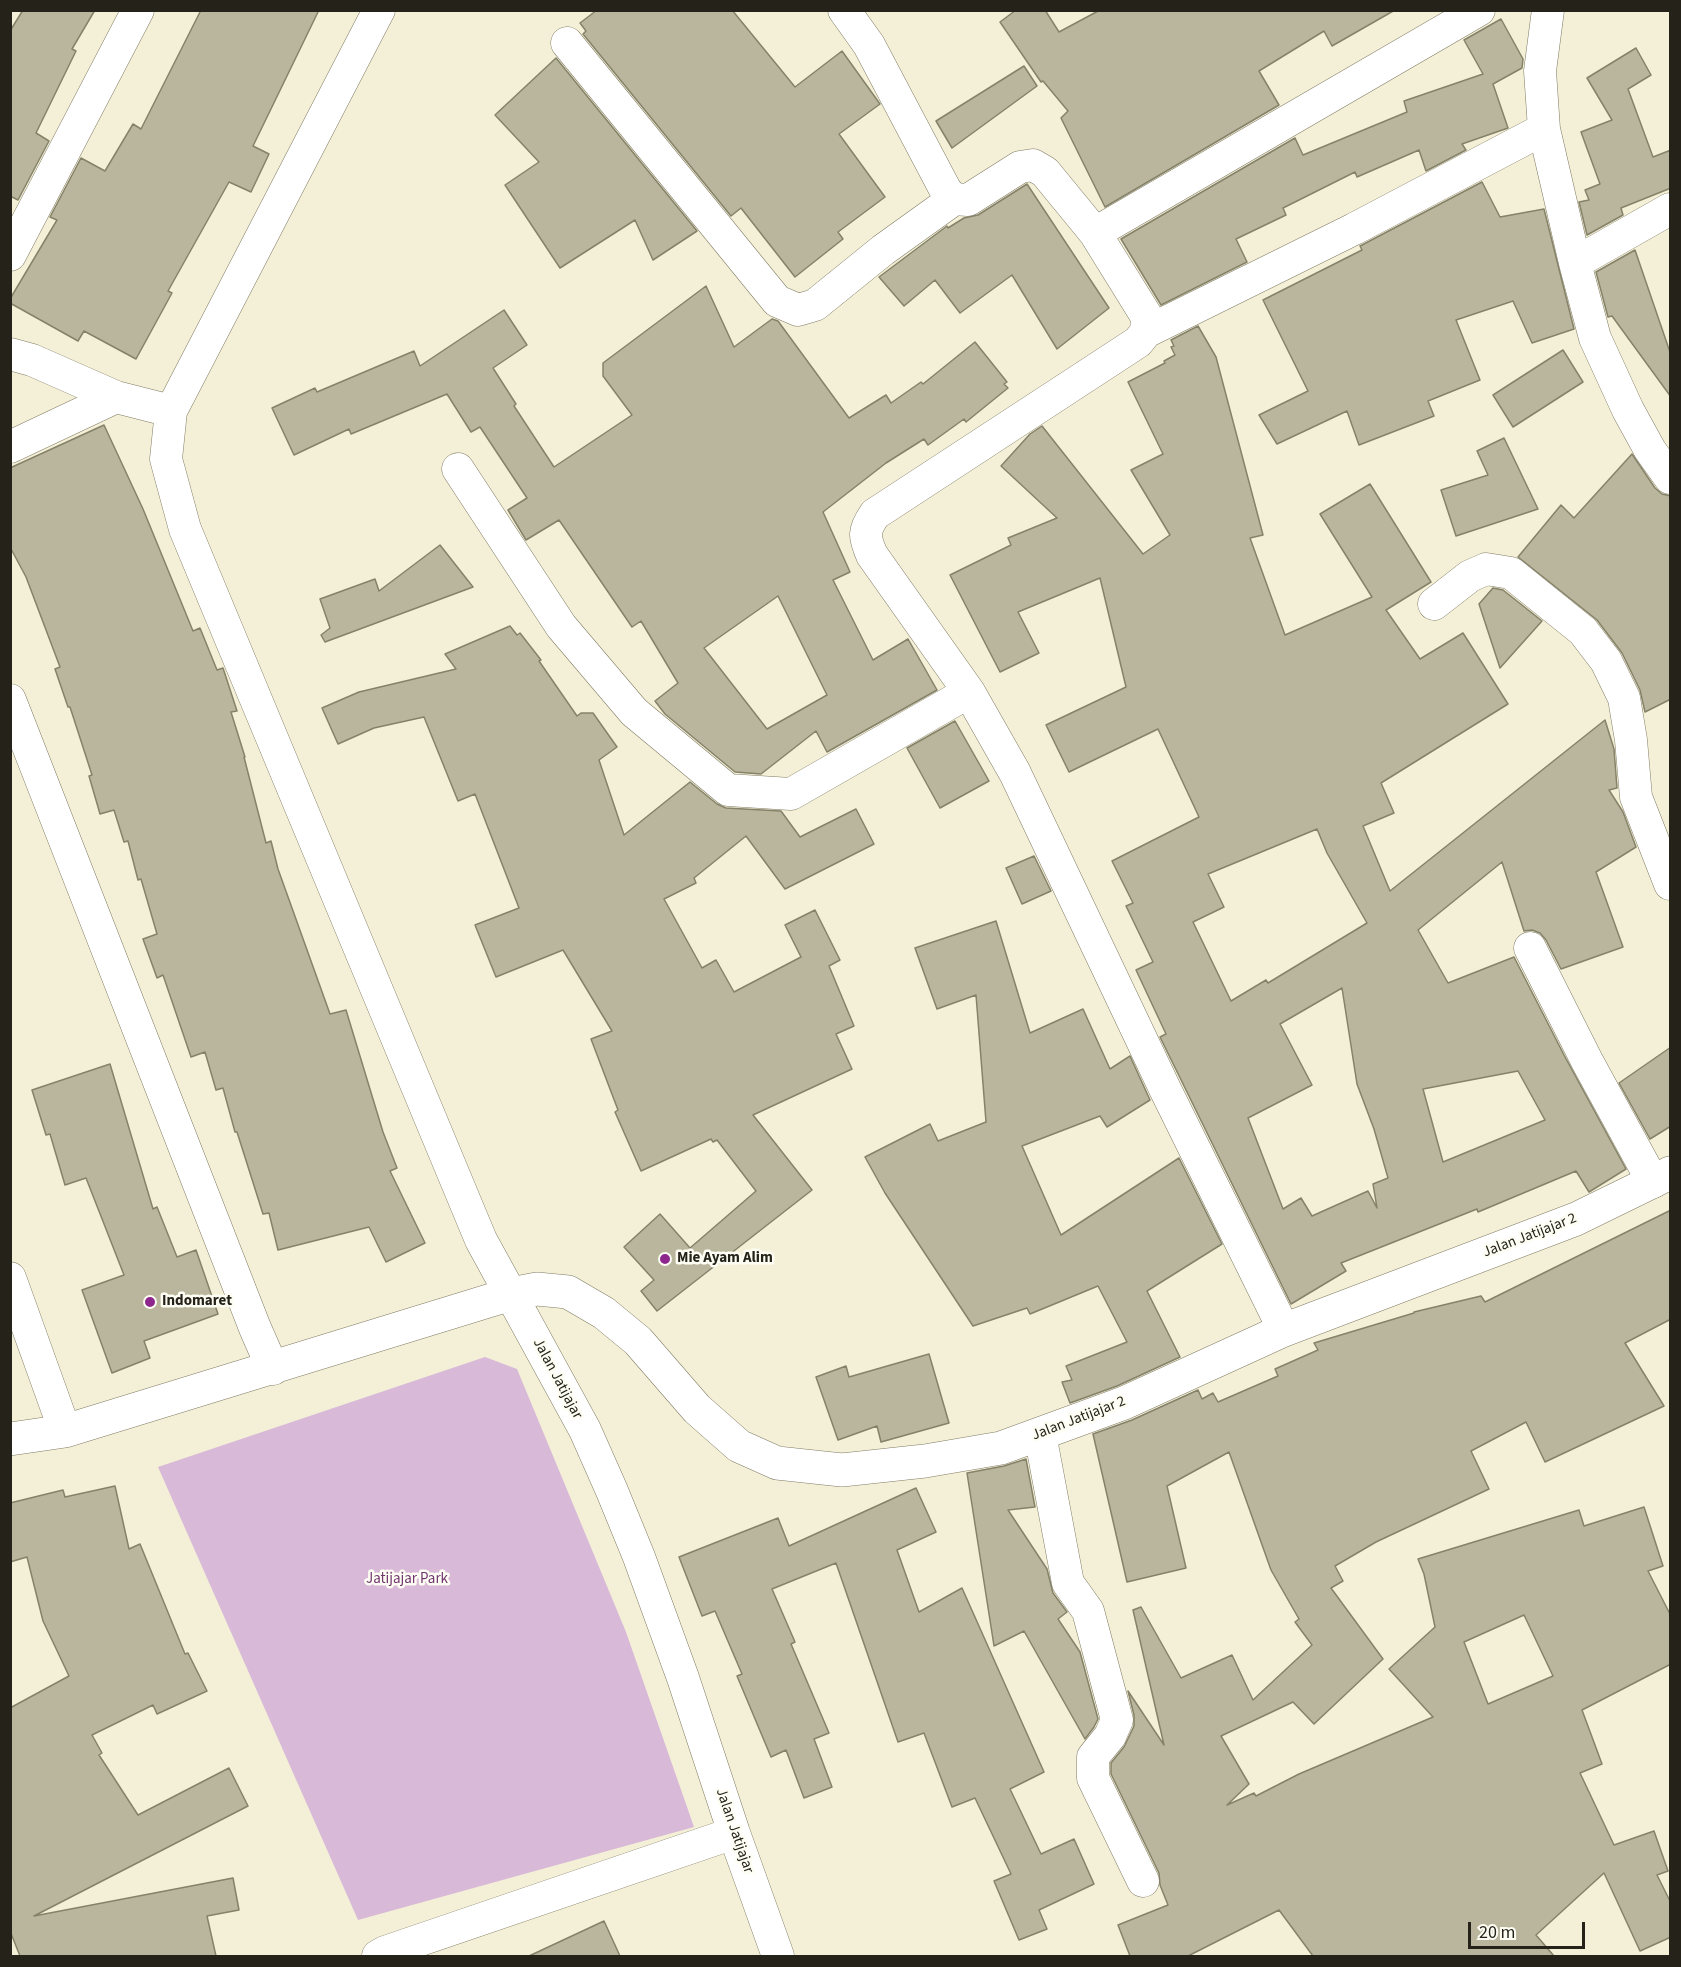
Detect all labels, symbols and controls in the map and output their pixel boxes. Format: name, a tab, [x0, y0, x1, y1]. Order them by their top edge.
street label: Jalan Jatijajar 2	[1481, 1210, 1579, 1262]
place label: Mie Ayam Alim	[677, 1250, 773, 1268]
marker: Mie Ayam Alim	[658, 1252, 672, 1266]
place label: Indomaret	[162, 1293, 232, 1311]
marker: Indomaret	[143, 1295, 157, 1309]
street label: Jalan Jatijajar	[528, 1336, 586, 1422]
street label: Jalan Jatijajar 2	[1030, 1393, 1128, 1445]
park label: Jatijajar Park	[366, 1571, 448, 1589]
street label: Jalan Jatijajar	[711, 1786, 757, 1876]
scale bar	[1471, 1910, 1588, 1948]
text: 20 m	[1479, 1920, 1515, 1945]

